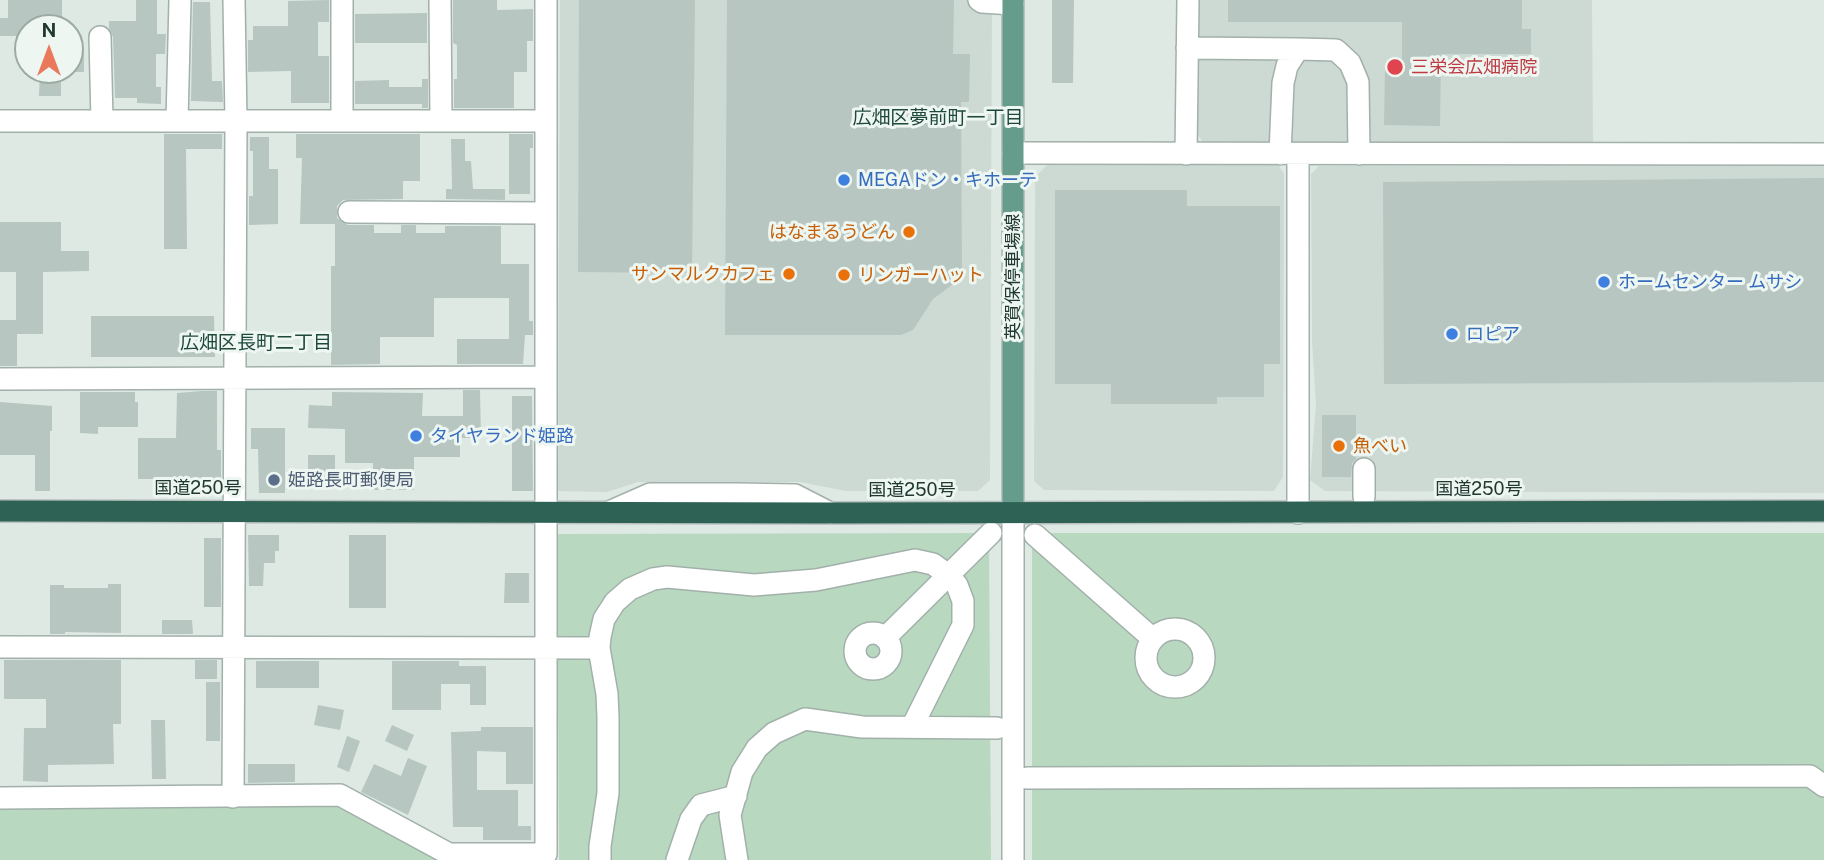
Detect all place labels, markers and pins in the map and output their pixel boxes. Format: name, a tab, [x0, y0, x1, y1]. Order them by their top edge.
place label: 三栄会広畑病院	[1411, 56, 1537, 78]
marker: 三栄会広畑病院	[1385, 57, 1405, 77]
place label: MEGAドン・キホーテ	[858, 169, 1037, 191]
marker: MEGAドン・キホーテ	[836, 172, 852, 188]
place label: はなまるうどん	[769, 221, 895, 243]
marker: はなまるうどん	[901, 224, 917, 240]
place label: サンマルクカフェ	[631, 263, 775, 285]
place label: リンガーハット	[858, 264, 984, 286]
marker: サンマルクカフェ	[781, 266, 797, 282]
marker: リンガーハット	[836, 267, 852, 283]
place label: ホームセンター ムサシ	[1618, 271, 1802, 293]
marker: ホームセンター ムサシ	[1596, 274, 1612, 290]
place label: ロピア	[1466, 323, 1520, 345]
marker: ロピア	[1444, 326, 1460, 342]
place label: タイヤランド姫路	[430, 425, 574, 447]
marker: タイヤランド姫路	[408, 428, 424, 444]
place label: 魚べい	[1353, 435, 1407, 457]
marker: 魚べい	[1331, 438, 1347, 454]
place label: 姫路長町郵便局	[288, 469, 414, 491]
marker: 姫路長町郵便局	[266, 472, 282, 488]

